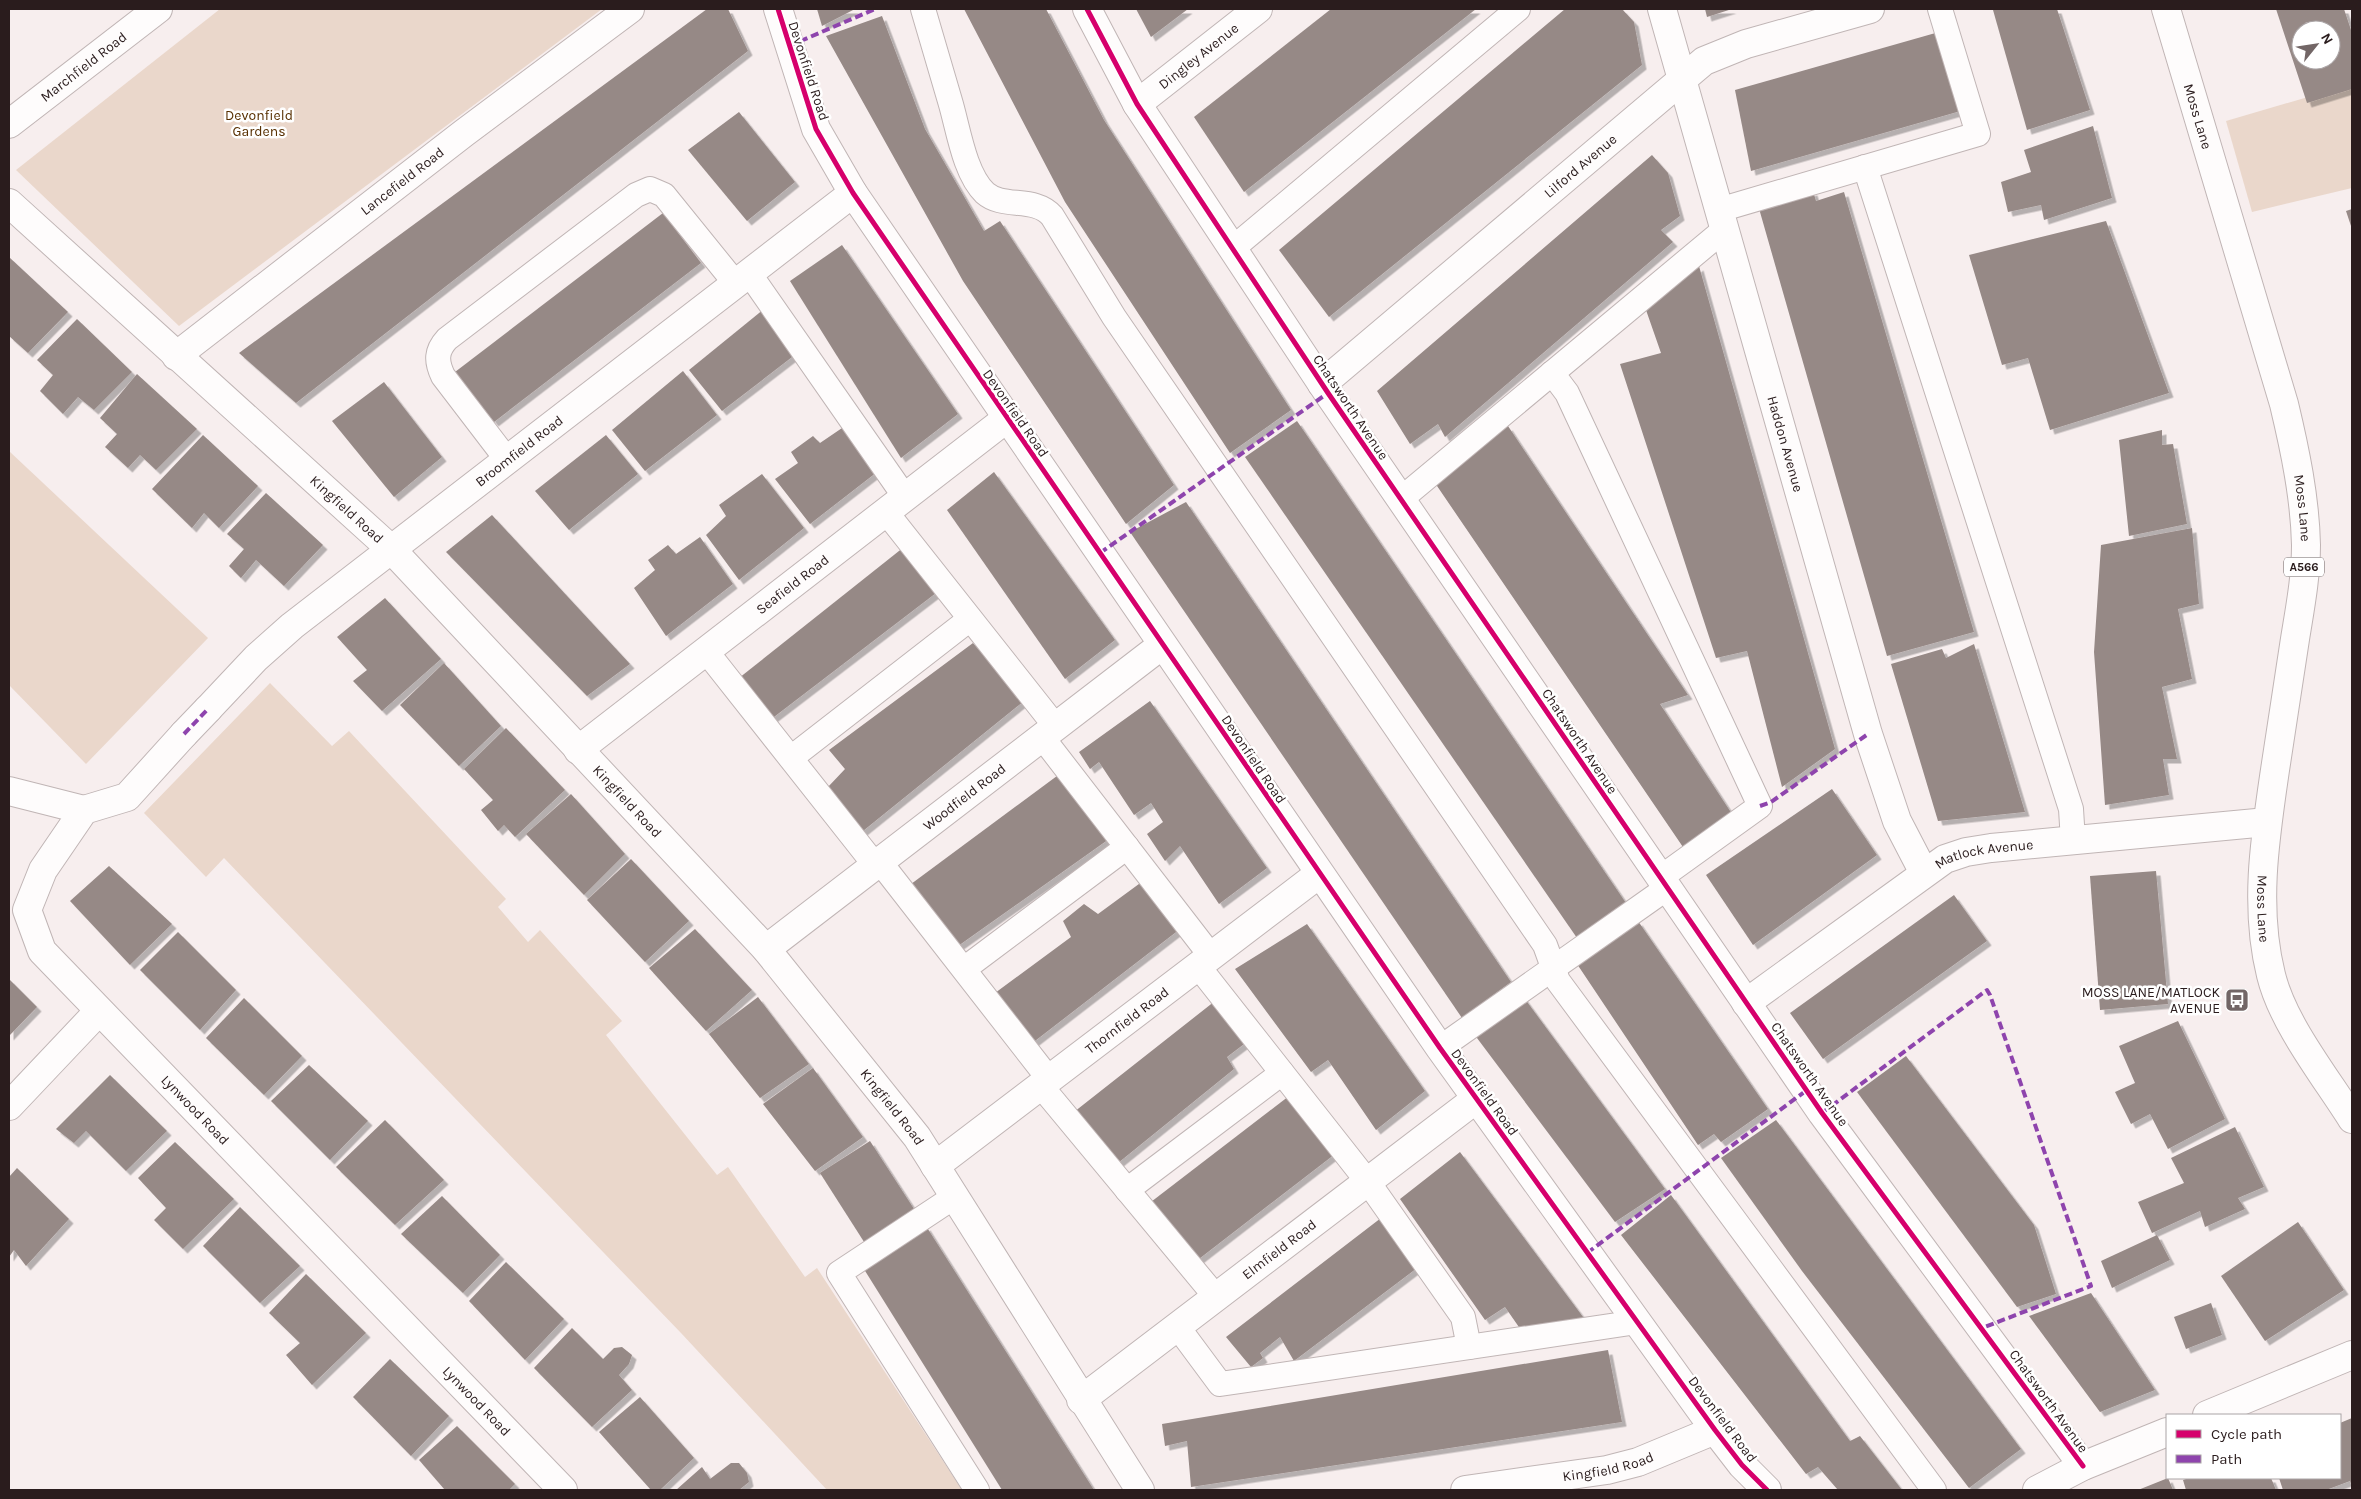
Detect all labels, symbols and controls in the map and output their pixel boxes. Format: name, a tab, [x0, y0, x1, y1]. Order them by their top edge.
street label: Devonfield Road	[784, 19, 833, 123]
street label: Dingley Avenue	[1155, 20, 1242, 93]
north arrow	[2291, 20, 2341, 70]
street label: Marchfield Road	[37, 28, 130, 106]
text: N	[2317, 30, 2337, 47]
street label: Moss Lane	[2180, 82, 2215, 151]
park label: Devonfield Gardens	[225, 107, 293, 140]
street label: Lilford Avenue	[1541, 131, 1620, 202]
street label: Lancefield Road	[357, 144, 448, 219]
street label: Chatsworth Avenue	[1309, 351, 1392, 463]
street label: Devonfield Road	[979, 366, 1052, 461]
street label: Haddon Avenue	[1763, 394, 1807, 494]
street label: Broomfield Road	[472, 412, 567, 490]
street label: Kingfield Road	[306, 472, 387, 547]
street label: Moss Lane	[2290, 473, 2314, 542]
street label: Seafield Road	[753, 551, 832, 618]
road number: A566	[2284, 558, 2324, 576]
street label: Chatsworth Avenue	[1538, 685, 1621, 797]
street label: Devonfield Road	[1218, 712, 1290, 807]
street label: Woodfield Road	[920, 760, 1009, 834]
street label: Kingfield Road	[589, 762, 665, 841]
street label: Matlock Avenue	[1931, 836, 2034, 873]
street label: Moss Lane	[2253, 875, 2273, 943]
street label: Thornfield Road	[1082, 983, 1172, 1058]
place label: MOSS LANE/MATLOCK AVENUE	[2082, 984, 2220, 1017]
bus stop icon: MOSS LANE/MATLOCK AVENUE	[2224, 987, 2250, 1013]
street label: Chatsworth Avenue	[1767, 1019, 1852, 1130]
street label: Devonfield Road	[1447, 1045, 1522, 1139]
street label: Kingfield Road	[857, 1065, 928, 1148]
street label: Lynwood Road	[157, 1072, 233, 1148]
street label: Elmfield Road	[1239, 1216, 1320, 1283]
street label: Chatsworth Avenue	[2005, 1346, 2092, 1456]
street label: Lynwood Road	[439, 1363, 514, 1440]
street label: Devonfield Road	[1685, 1373, 1761, 1466]
legend	[2166, 1414, 2341, 1479]
text: Cycle path	[2211, 1425, 2282, 1443]
street label: Kingfield Road	[1561, 1448, 1656, 1485]
text: Path	[2211, 1450, 2242, 1468]

